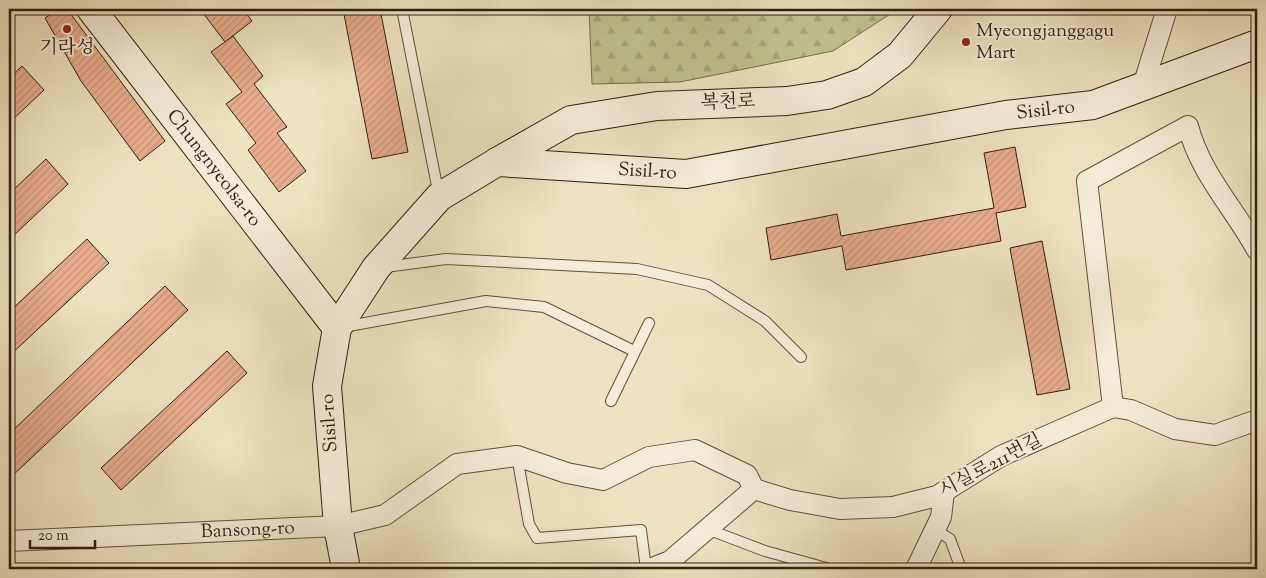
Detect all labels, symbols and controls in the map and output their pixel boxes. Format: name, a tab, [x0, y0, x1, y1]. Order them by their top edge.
place label: Myeongjanggagu Mart	[976, 18, 1114, 67]
marker: 기라성	[61, 23, 73, 35]
place label: 기라성	[39, 35, 95, 62]
marker: Myeongjanggagu Mart	[960, 36, 972, 48]
street label: 복천로	[700, 89, 756, 117]
street label: Sisil-ro	[1015, 94, 1076, 127]
street label: Chungnyeolsa-ro	[160, 104, 268, 233]
street label: Sisil-ro	[617, 156, 678, 187]
street label: Sisil-ro	[314, 393, 346, 453]
street label: 시실로211번길	[935, 427, 1047, 505]
street label: Bansong-ro	[200, 514, 295, 546]
scale bar	[30, 518, 95, 550]
text: 20 m	[38, 526, 69, 547]

